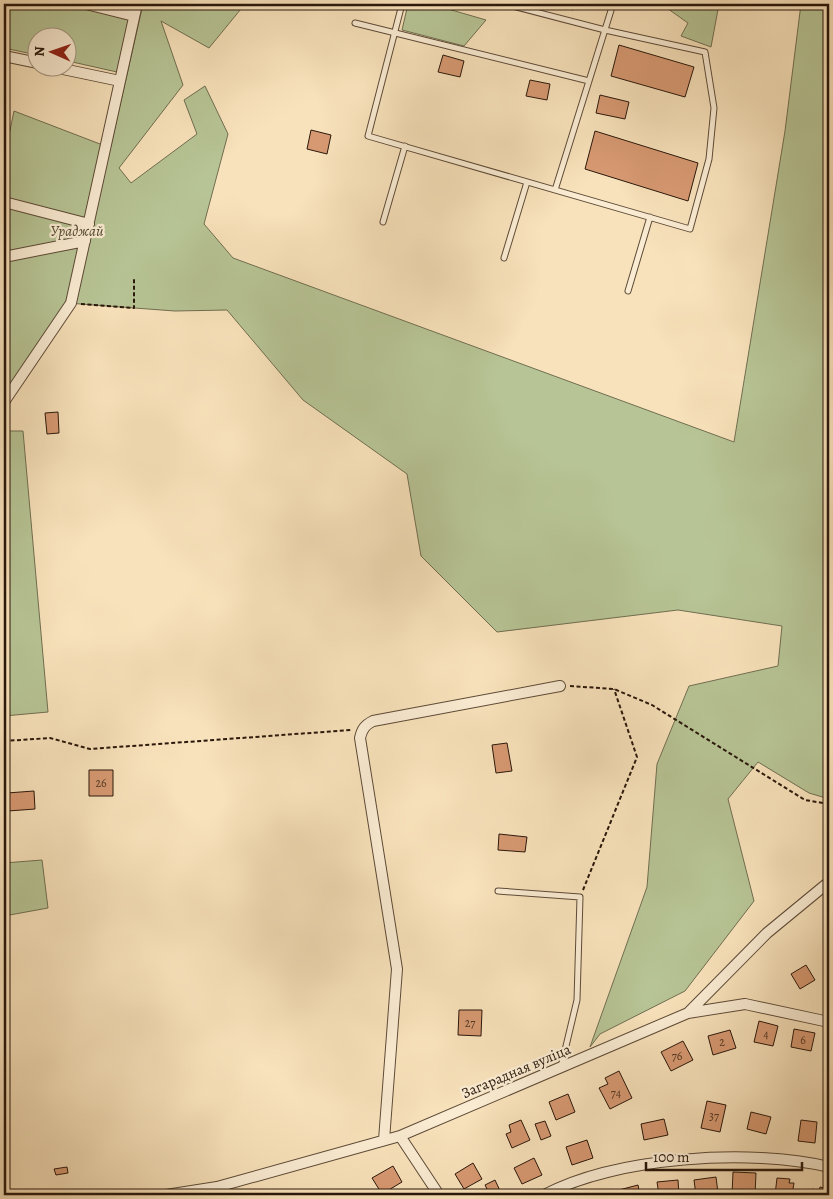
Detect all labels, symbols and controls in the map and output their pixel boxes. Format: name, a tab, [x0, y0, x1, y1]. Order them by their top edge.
north arrow	[28, 28, 78, 78]
text: N	[30, 46, 49, 57]
park label: Ураджай	[50, 221, 104, 241]
house number: 26	[95, 775, 107, 791]
house number: 27	[465, 1015, 476, 1031]
house number: 4	[763, 1026, 769, 1042]
house number: 6	[800, 1032, 806, 1048]
house number: 2	[719, 1034, 725, 1050]
street label: Загарадная вуліца	[458, 1039, 574, 1103]
house number: 76	[672, 1048, 683, 1064]
house number: 74	[611, 1085, 622, 1101]
house number: 37	[709, 1108, 720, 1124]
scale bar	[646, 1139, 802, 1171]
text: 100 m	[653, 1147, 690, 1167]

